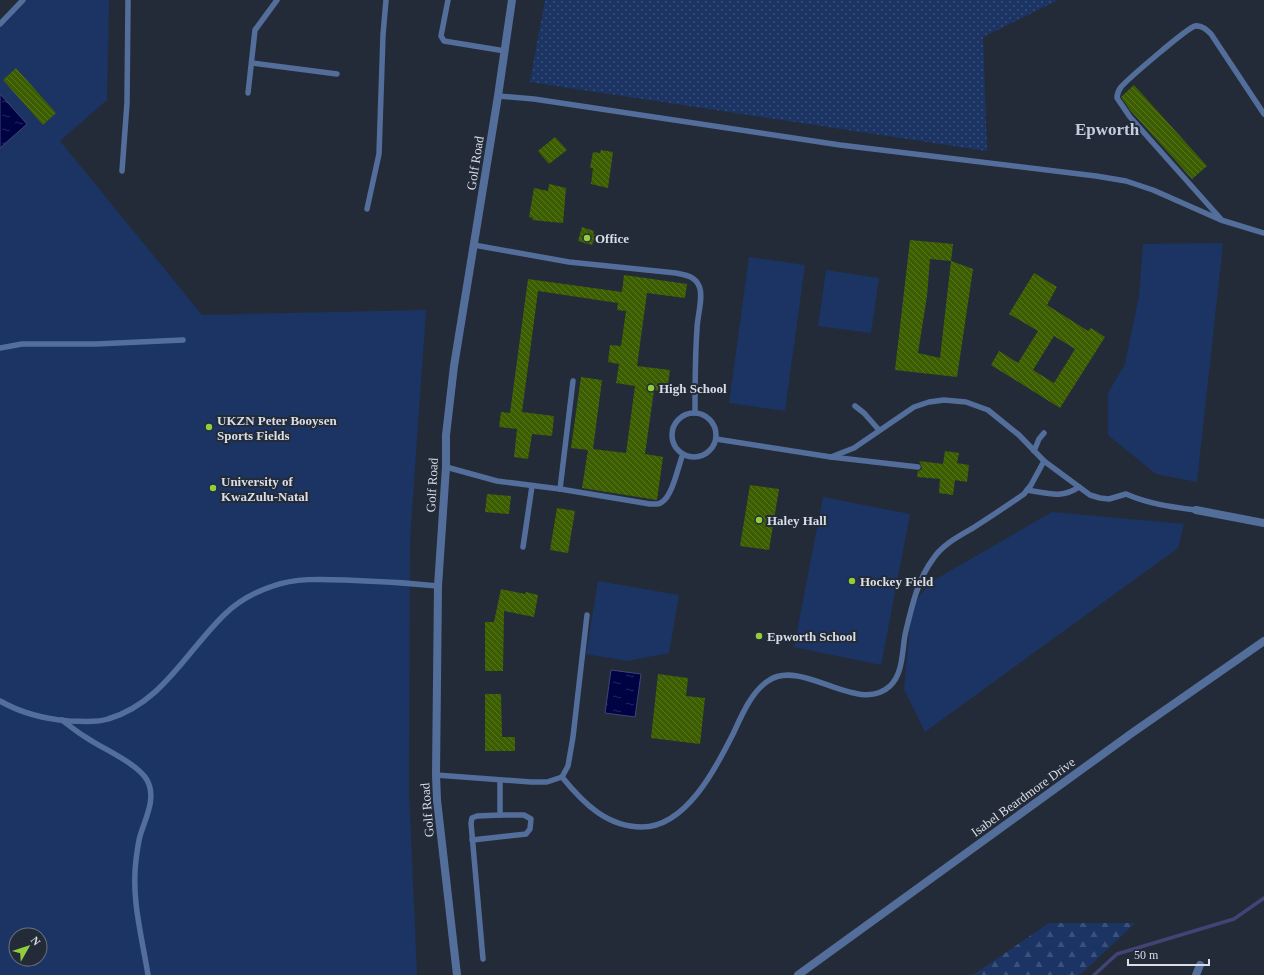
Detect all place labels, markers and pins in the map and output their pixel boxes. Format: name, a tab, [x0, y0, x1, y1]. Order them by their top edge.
place label: Office	[595, 231, 629, 246]
marker: Office	[582, 233, 592, 243]
place label: High School	[659, 381, 727, 396]
marker: High School	[646, 383, 656, 393]
place label: UKZN Peter Booysen Sports Fields	[217, 413, 337, 443]
marker: UKZN Peter Booysen Sports Fields	[204, 422, 214, 432]
place label: University of KwaZulu-Natal	[221, 474, 309, 504]
marker: University of KwaZulu-Natal	[208, 483, 218, 493]
place label: Haley Hall	[767, 513, 827, 528]
marker: Haley Hall	[754, 515, 764, 525]
place label: Hockey Field	[860, 574, 934, 589]
marker: Hockey Field	[847, 576, 857, 586]
place label: Epworth School	[767, 629, 857, 644]
marker: Epworth School	[754, 631, 764, 641]

